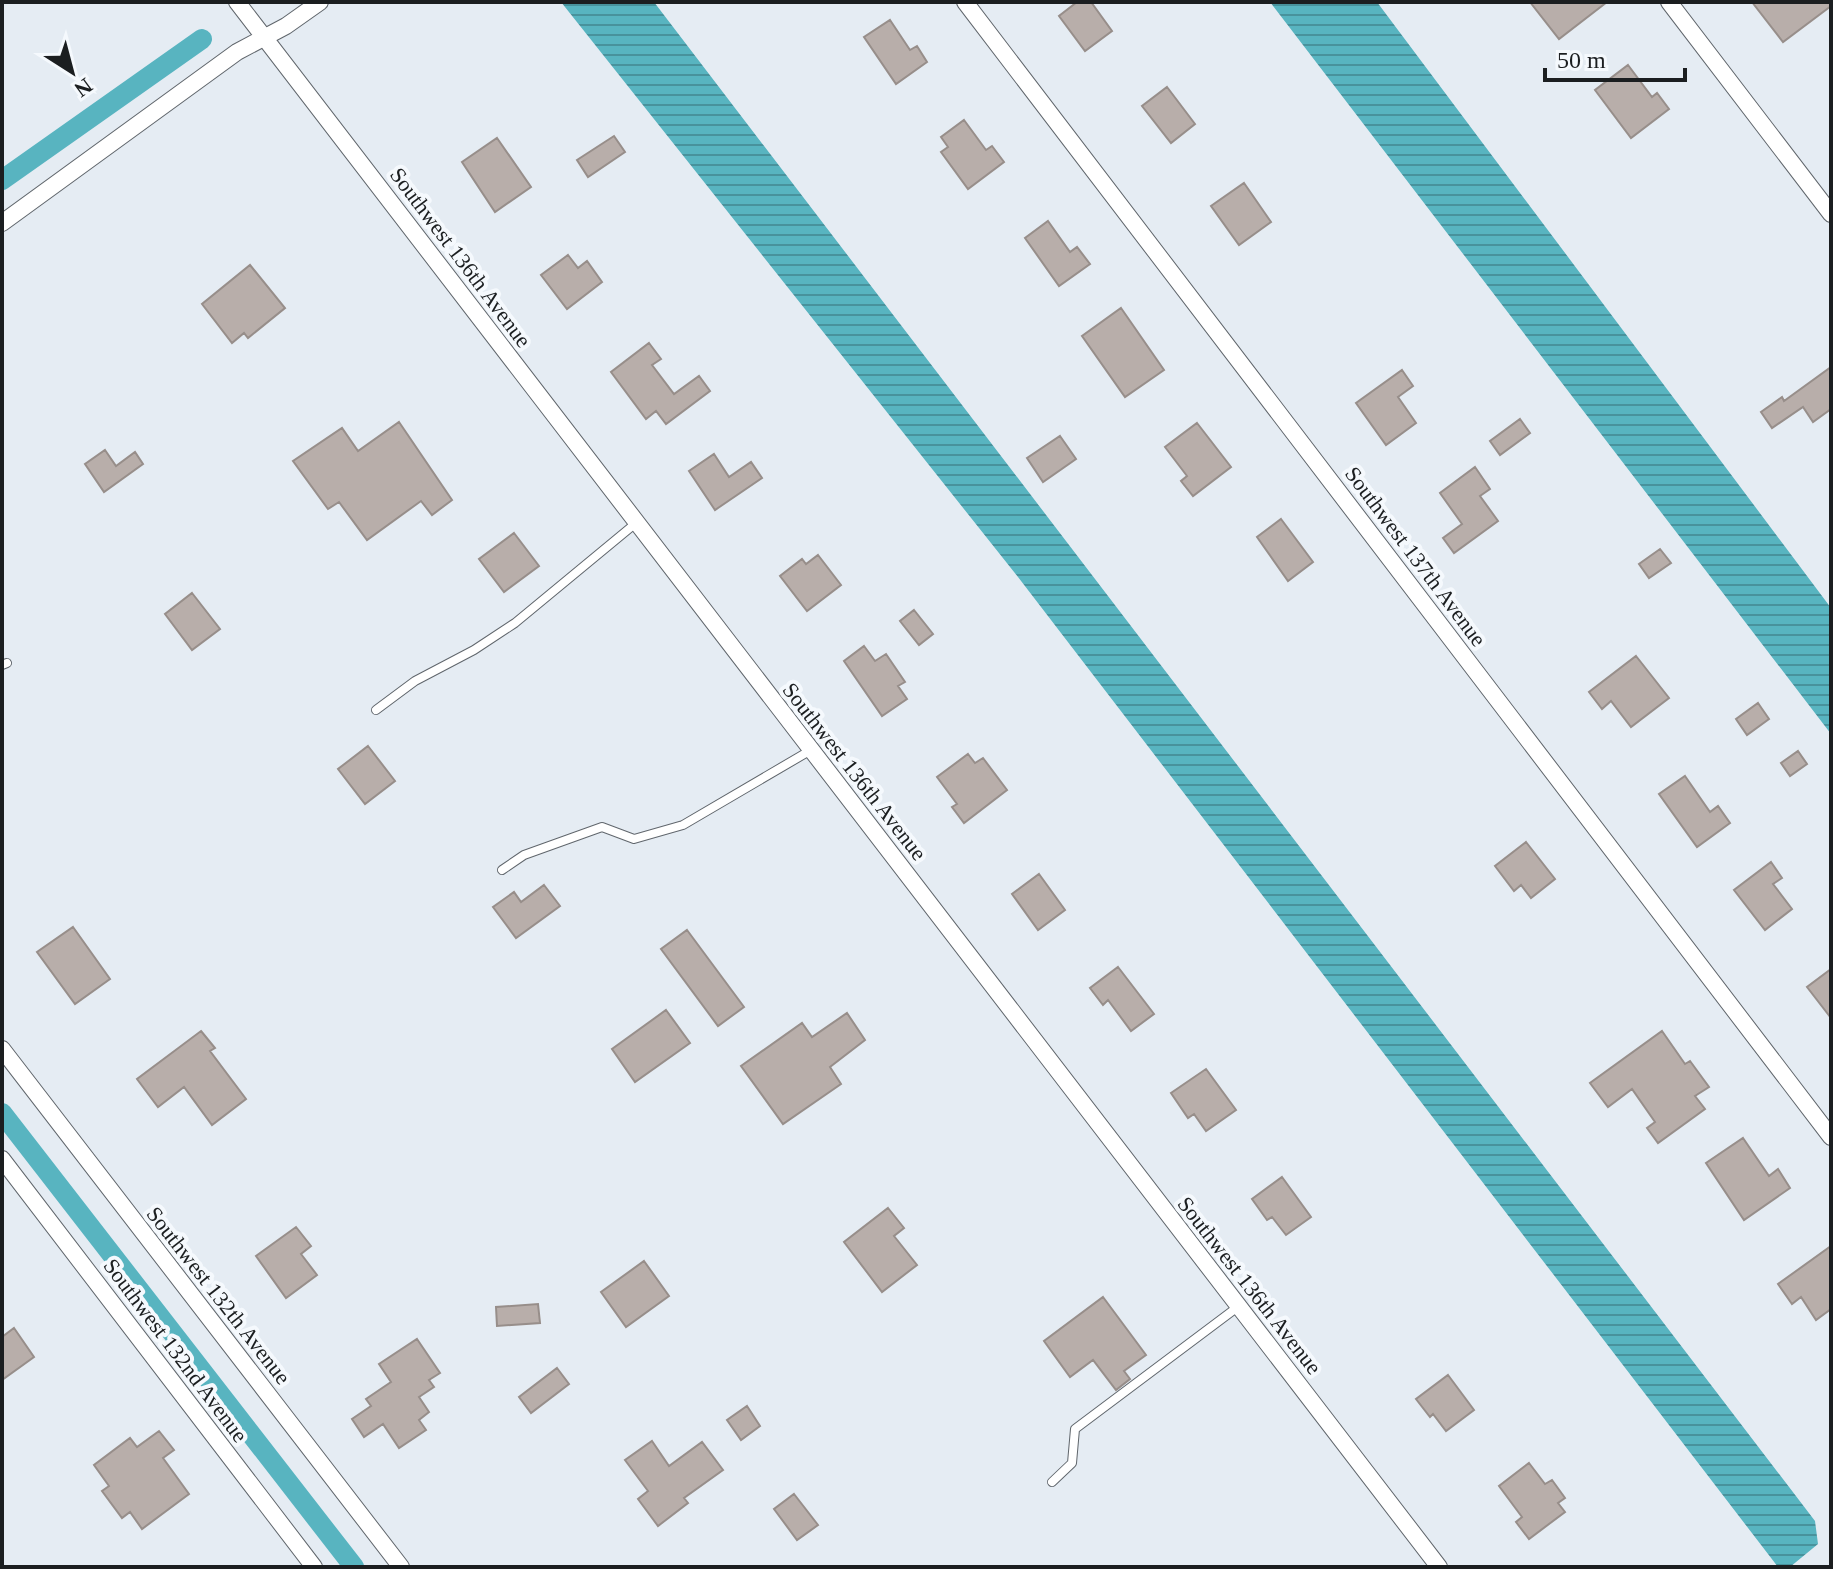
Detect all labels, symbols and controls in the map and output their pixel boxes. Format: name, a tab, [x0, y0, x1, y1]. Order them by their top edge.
north arrow	[32, 32, 112, 112]
scale bar	[1545, 32, 1685, 82]
text: 50 m	[1557, 47, 1606, 73]
text: N	[70, 73, 97, 103]
street label: Southwest 136th Avenue	[385, 163, 536, 352]
street label: Southwest 137th Avenue	[1340, 462, 1491, 651]
street label: Southwest 136th Avenue	[778, 678, 932, 865]
street label: Southwest 136th Avenue	[1173, 1192, 1327, 1379]
street label: Southwest 132th Avenue	[142, 1202, 296, 1389]
street label: Southwest 132nd Avenue	[98, 1254, 253, 1447]

